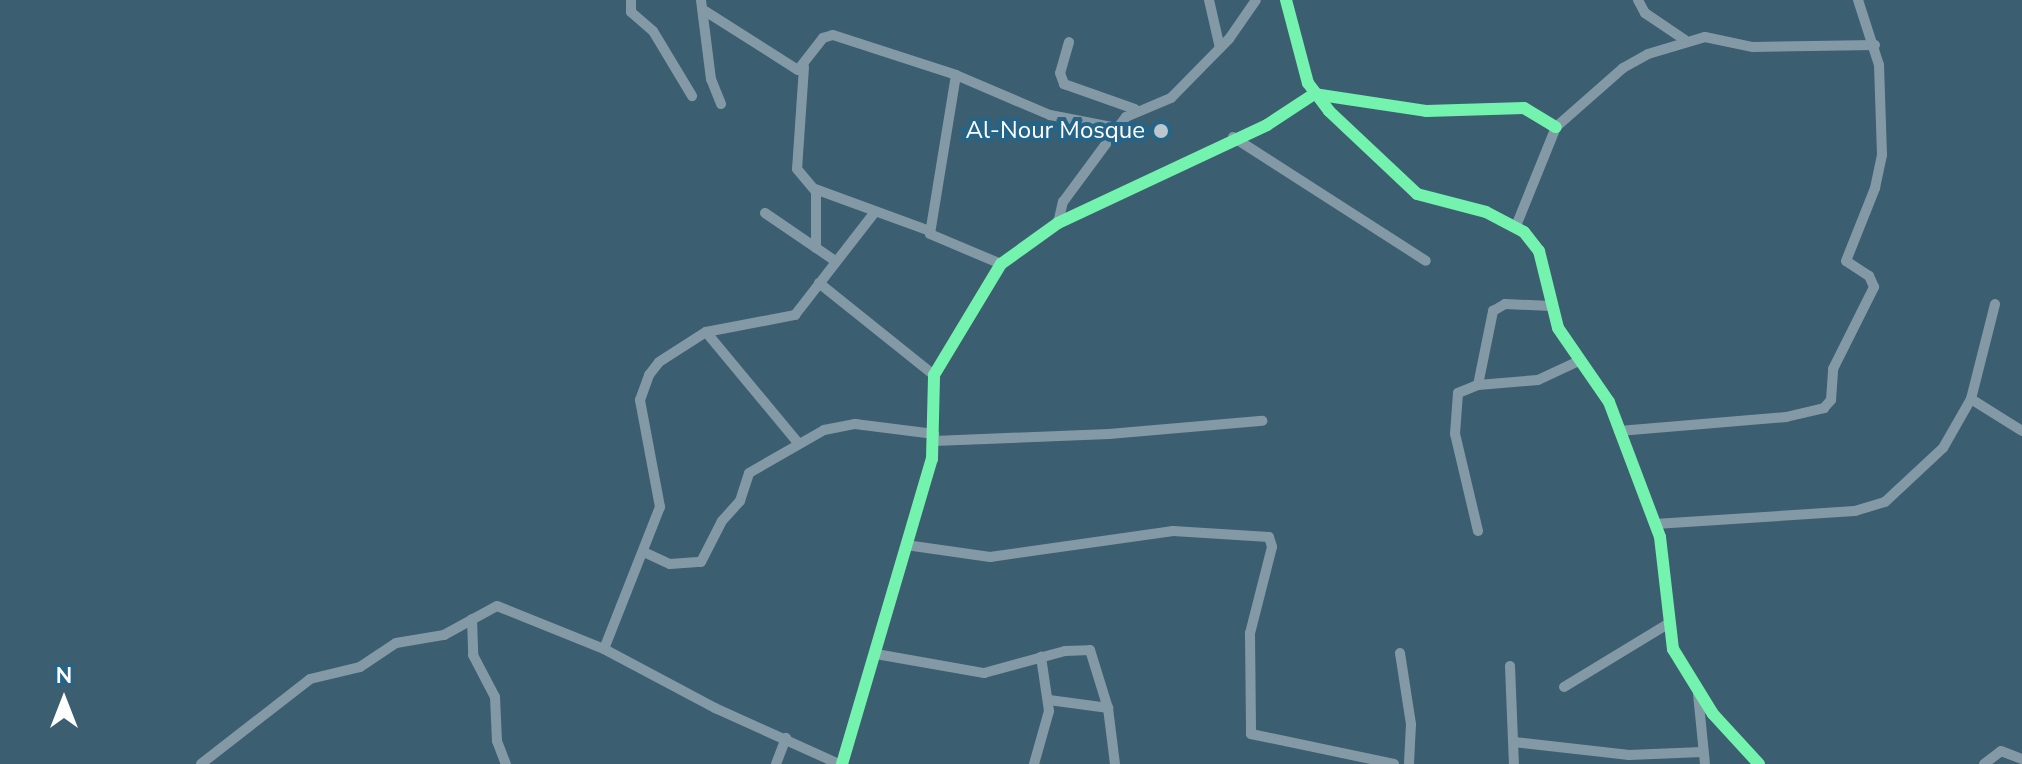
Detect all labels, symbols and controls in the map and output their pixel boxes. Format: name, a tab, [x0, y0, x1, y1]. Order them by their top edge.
place label: Al-Nour Mosque	[965, 117, 1145, 145]
marker: Al-Nour Mosque	[1152, 122, 1170, 140]
north arrow	[24, 660, 104, 740]
text: N	[56, 661, 72, 691]

